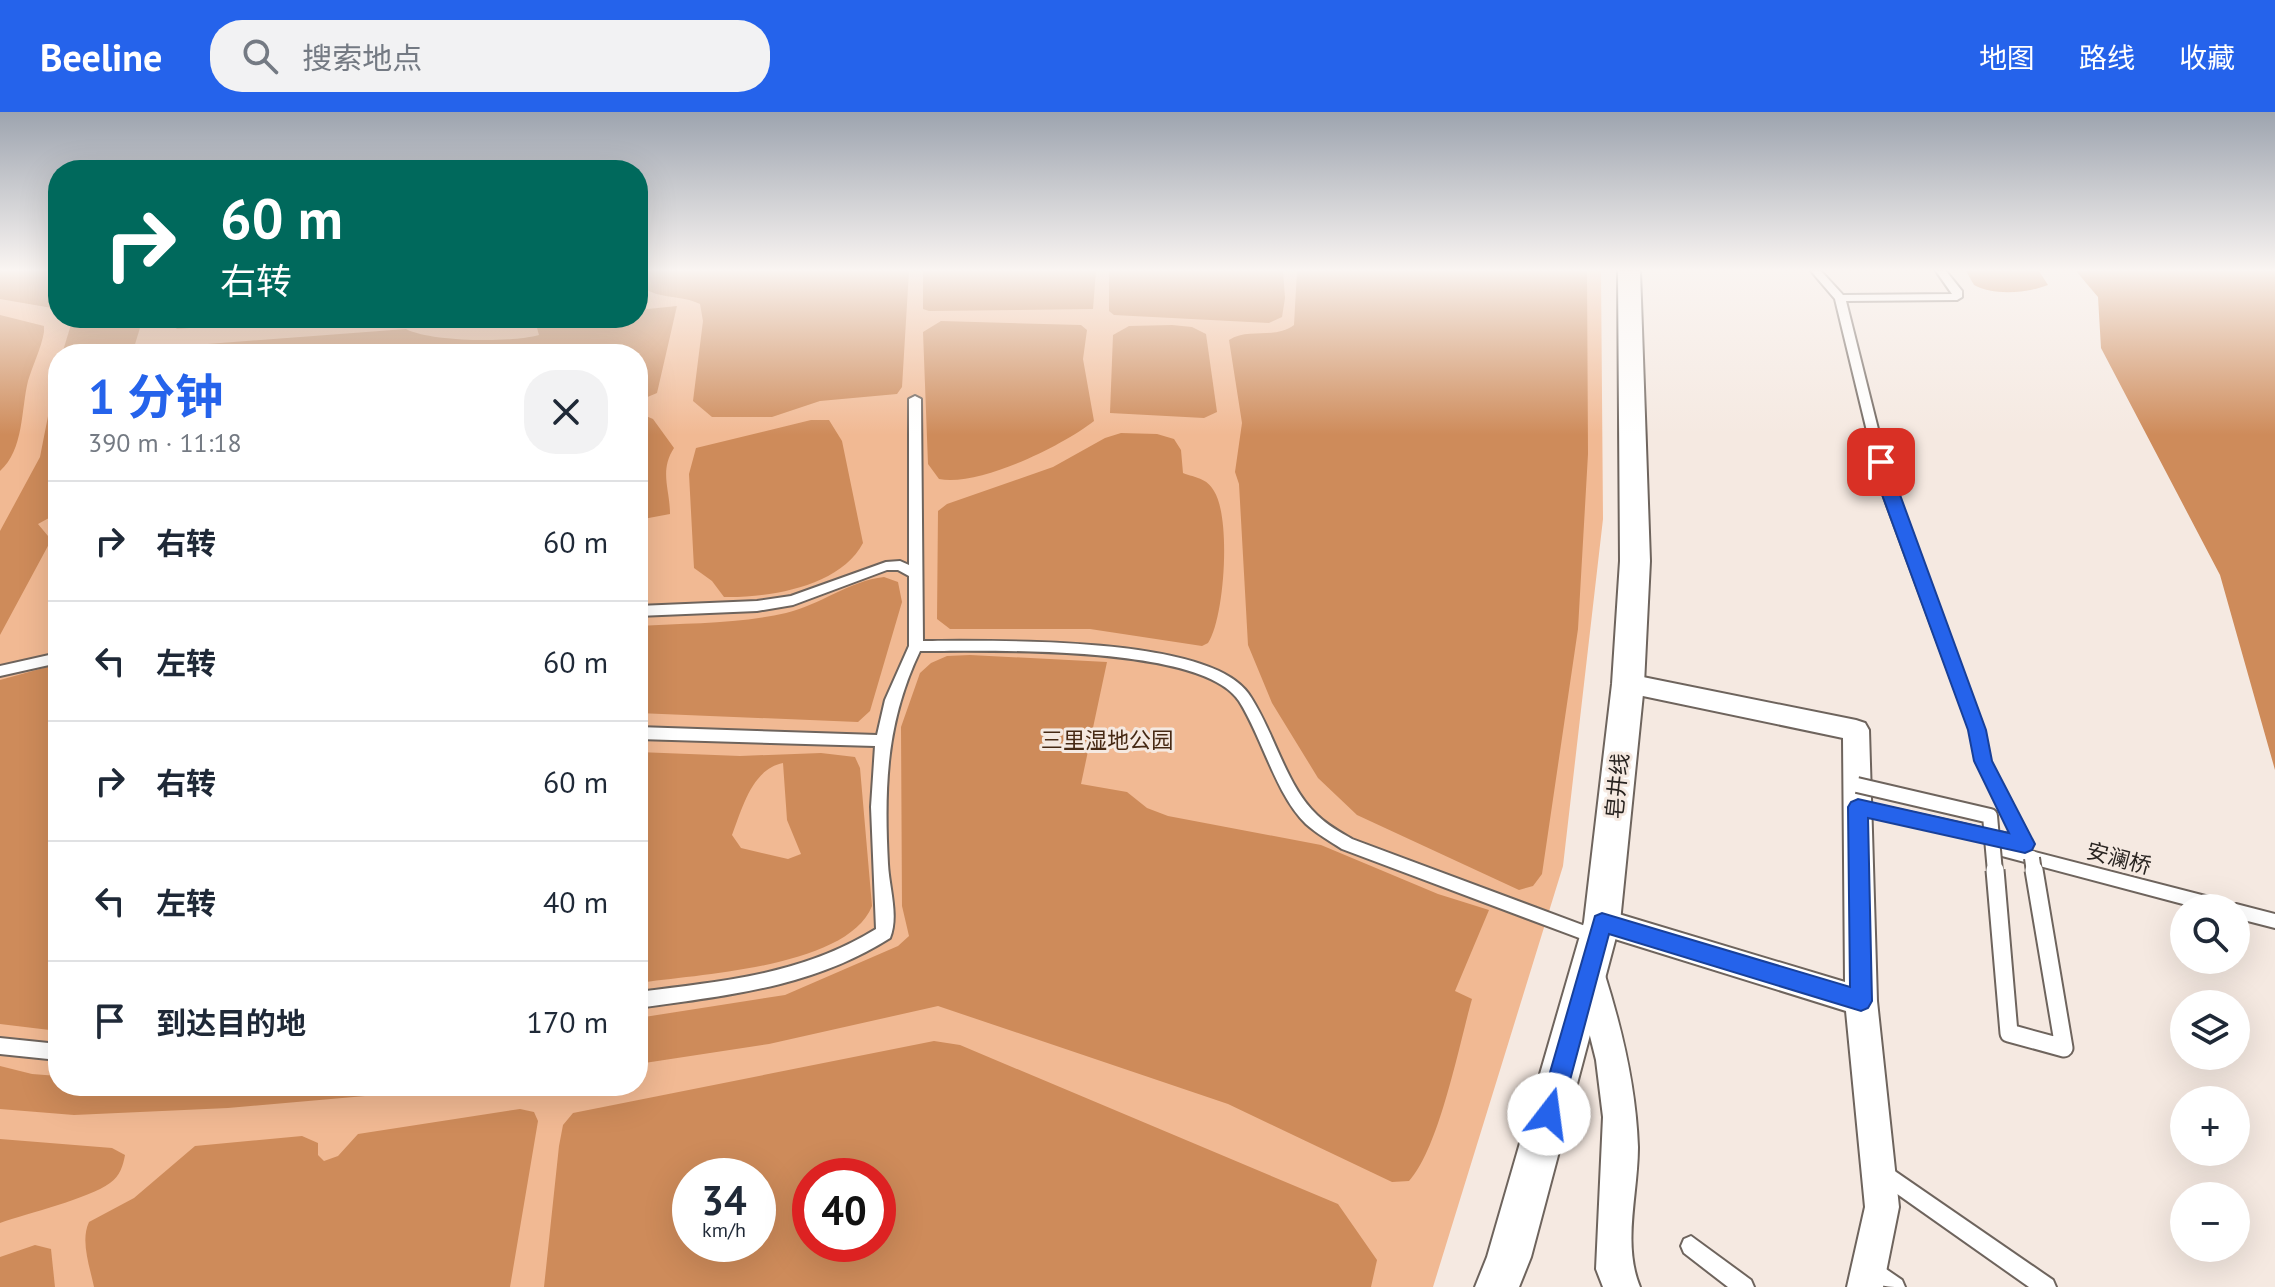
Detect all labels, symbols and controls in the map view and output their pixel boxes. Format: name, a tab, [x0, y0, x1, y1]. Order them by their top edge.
search box	[210, 20, 770, 92]
text: Beeline	[40, 32, 162, 81]
icon: search	[238, 34, 282, 78]
text: 搜索地点	[302, 38, 422, 77]
text: 地图	[1979, 39, 2035, 76]
text: 路线	[2079, 39, 2135, 76]
text: 收藏	[2179, 39, 2235, 76]
text: 60 m	[220, 182, 343, 254]
icon: right	[88, 192, 192, 296]
text: 右转	[220, 257, 292, 304]
text: 1 分钟	[88, 365, 223, 427]
button: close	[524, 370, 608, 454]
text: 390 m · 11:18	[88, 426, 242, 459]
pin	[1847, 428, 1915, 496]
icon: arrive	[1859, 440, 1903, 484]
icon: right	[88, 519, 132, 563]
text: 60 m	[543, 522, 608, 561]
text: 右转	[156, 523, 216, 562]
icon: left	[88, 639, 132, 683]
text: 60 m	[543, 642, 608, 681]
text: 左转	[156, 643, 216, 682]
park label: 三里湿地公园	[1041, 726, 1173, 754]
street label: 皂井线	[1600, 752, 1634, 820]
icon: right	[88, 759, 132, 803]
text: 60 m	[543, 762, 608, 801]
text: 右转	[156, 763, 216, 802]
street label: 安澜桥	[2083, 836, 2155, 880]
icon: left	[88, 879, 132, 923]
text: 40 m	[543, 882, 608, 921]
text: 左转	[156, 883, 216, 922]
map controls	[2170, 894, 2250, 1262]
button: search	[2170, 894, 2250, 974]
button: layers	[2170, 990, 2250, 1070]
icon: arrive	[88, 999, 132, 1043]
text: 170 m	[527, 1002, 608, 1041]
text: 到达目的地	[156, 1003, 306, 1042]
position arrow	[1507, 1072, 1591, 1156]
button: +	[2170, 1086, 2250, 1166]
speed limit sign: 40	[792, 1158, 896, 1262]
text: 34	[701, 1174, 747, 1226]
button: −	[2170, 1182, 2250, 1262]
text: km/h	[702, 1217, 746, 1243]

